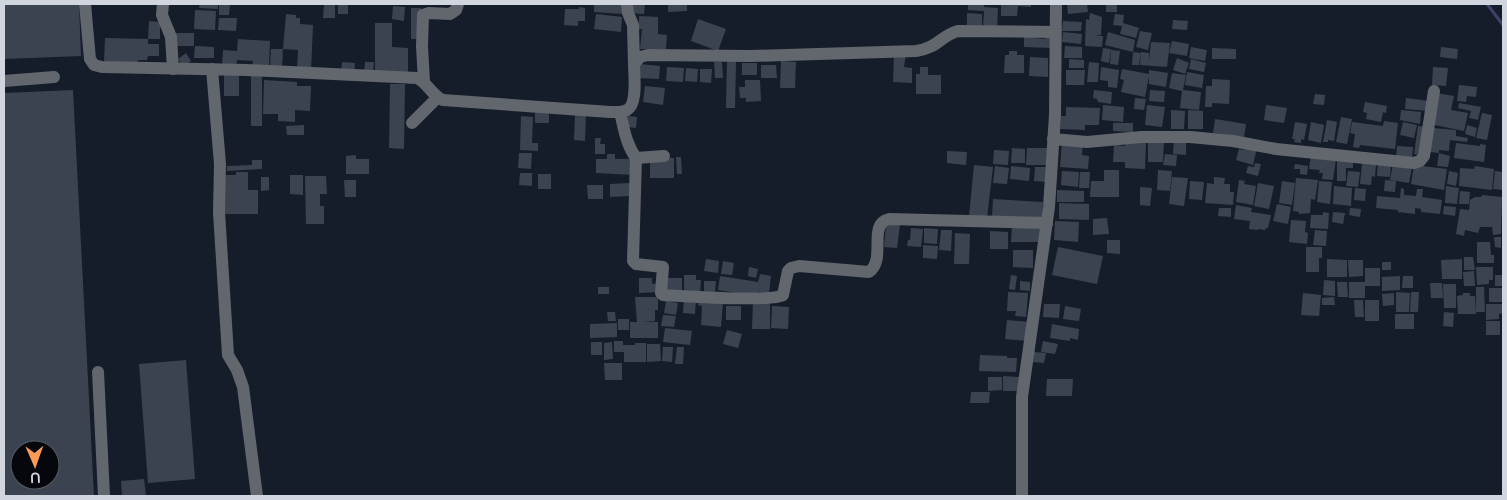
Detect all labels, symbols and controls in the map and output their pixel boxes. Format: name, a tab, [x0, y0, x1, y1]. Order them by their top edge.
north arrow	[10, 440, 60, 490]
text: U	[30, 469, 41, 486]

